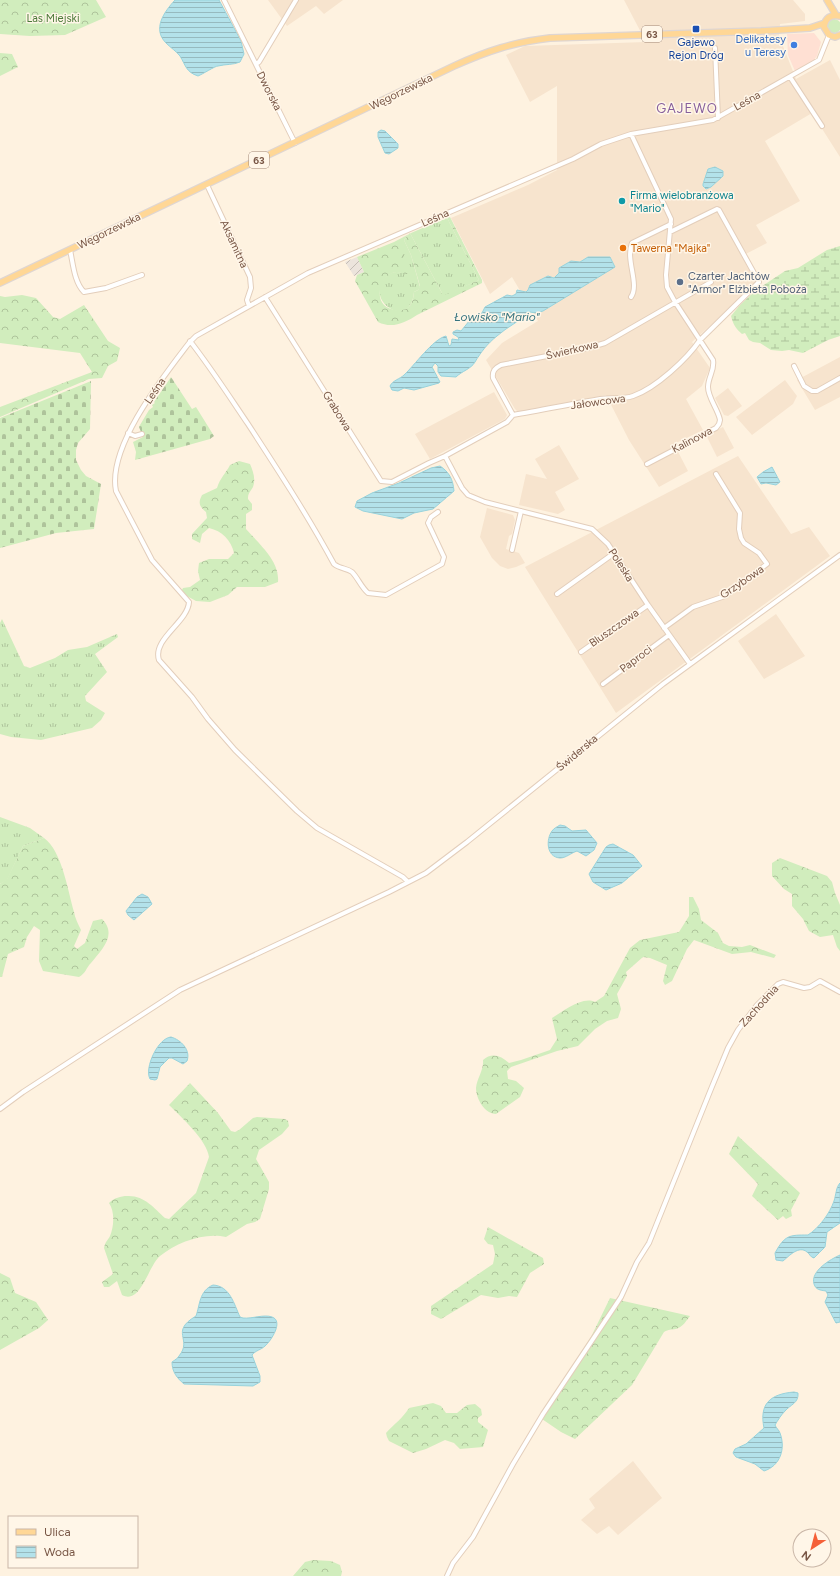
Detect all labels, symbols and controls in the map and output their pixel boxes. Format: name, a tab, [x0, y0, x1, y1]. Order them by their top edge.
park label: Las Miejski	[26, 12, 80, 25]
marker: Gajewo Rejon Dróg	[691, 24, 701, 34]
road number: 63	[642, 26, 662, 42]
place label: Delikatesy u Teresy	[736, 33, 786, 59]
place label: Gajewo Rejon Dróg	[668, 36, 724, 62]
marker: Delikatesy u Teresy	[789, 40, 799, 50]
street label: Dworska	[254, 69, 284, 113]
street label: Węgorzewska	[367, 71, 435, 113]
street label: Leśna	[731, 88, 763, 114]
district label: GAJEWO	[656, 101, 718, 116]
road number: 63	[249, 152, 269, 168]
place label: Firma wielobranżowa "Mario"	[630, 189, 734, 215]
marker: Firma wielobranżowa "Mario"	[617, 196, 627, 206]
street label: Leśna	[419, 206, 451, 230]
street label: Węgorzewska	[75, 210, 143, 252]
street label: Aksamitna	[217, 218, 251, 270]
place label: Tawerna "Majka"	[631, 242, 710, 255]
marker: Tawerna "Majka"	[618, 243, 628, 253]
place label: Czarter Jachtów "Armor" Elżbieta Poboża	[688, 270, 807, 296]
marker: Czarter Jachtów "Armor" Elżbieta Poboża	[675, 277, 685, 287]
water label: Łowisko "Mario"	[454, 310, 541, 324]
street label: Świerkowa	[544, 337, 599, 362]
street label: Leśna	[142, 375, 168, 407]
street label: Grabowa	[320, 389, 354, 433]
street label: Jałowcowa	[570, 392, 626, 412]
street label: Kalinowa	[670, 424, 714, 456]
street label: Poleska	[605, 546, 637, 584]
street label: Grzybowa	[718, 563, 766, 601]
street label: Bluszczowa	[587, 606, 641, 650]
street label: Paproci	[617, 643, 655, 675]
street label: Świderska	[553, 731, 600, 774]
street label: Zachodnia	[737, 982, 781, 1030]
legend	[8, 1516, 138, 1568]
text: Ulica	[44, 1525, 71, 1539]
north arrow	[792, 1528, 832, 1568]
text: Woda	[44, 1545, 75, 1559]
text: N	[799, 1548, 814, 1563]

